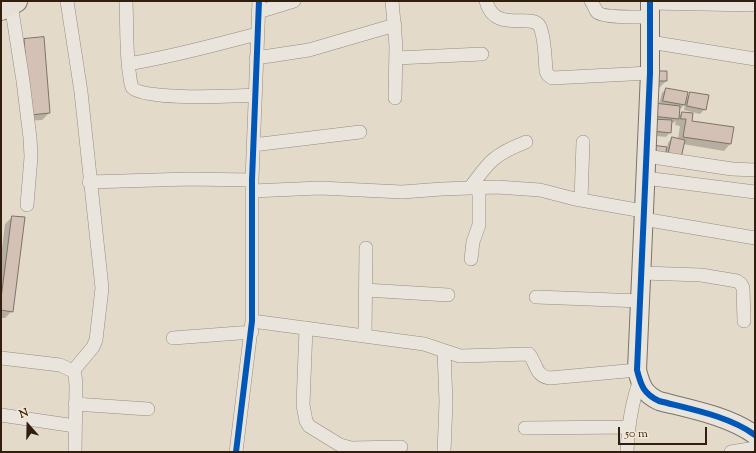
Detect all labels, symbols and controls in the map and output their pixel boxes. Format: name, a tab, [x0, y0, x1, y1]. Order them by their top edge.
north arrow	[8, 405, 48, 445]
text: N	[17, 405, 31, 423]
scale bar	[620, 419, 709, 445]
text: 50 m	[625, 425, 648, 443]

